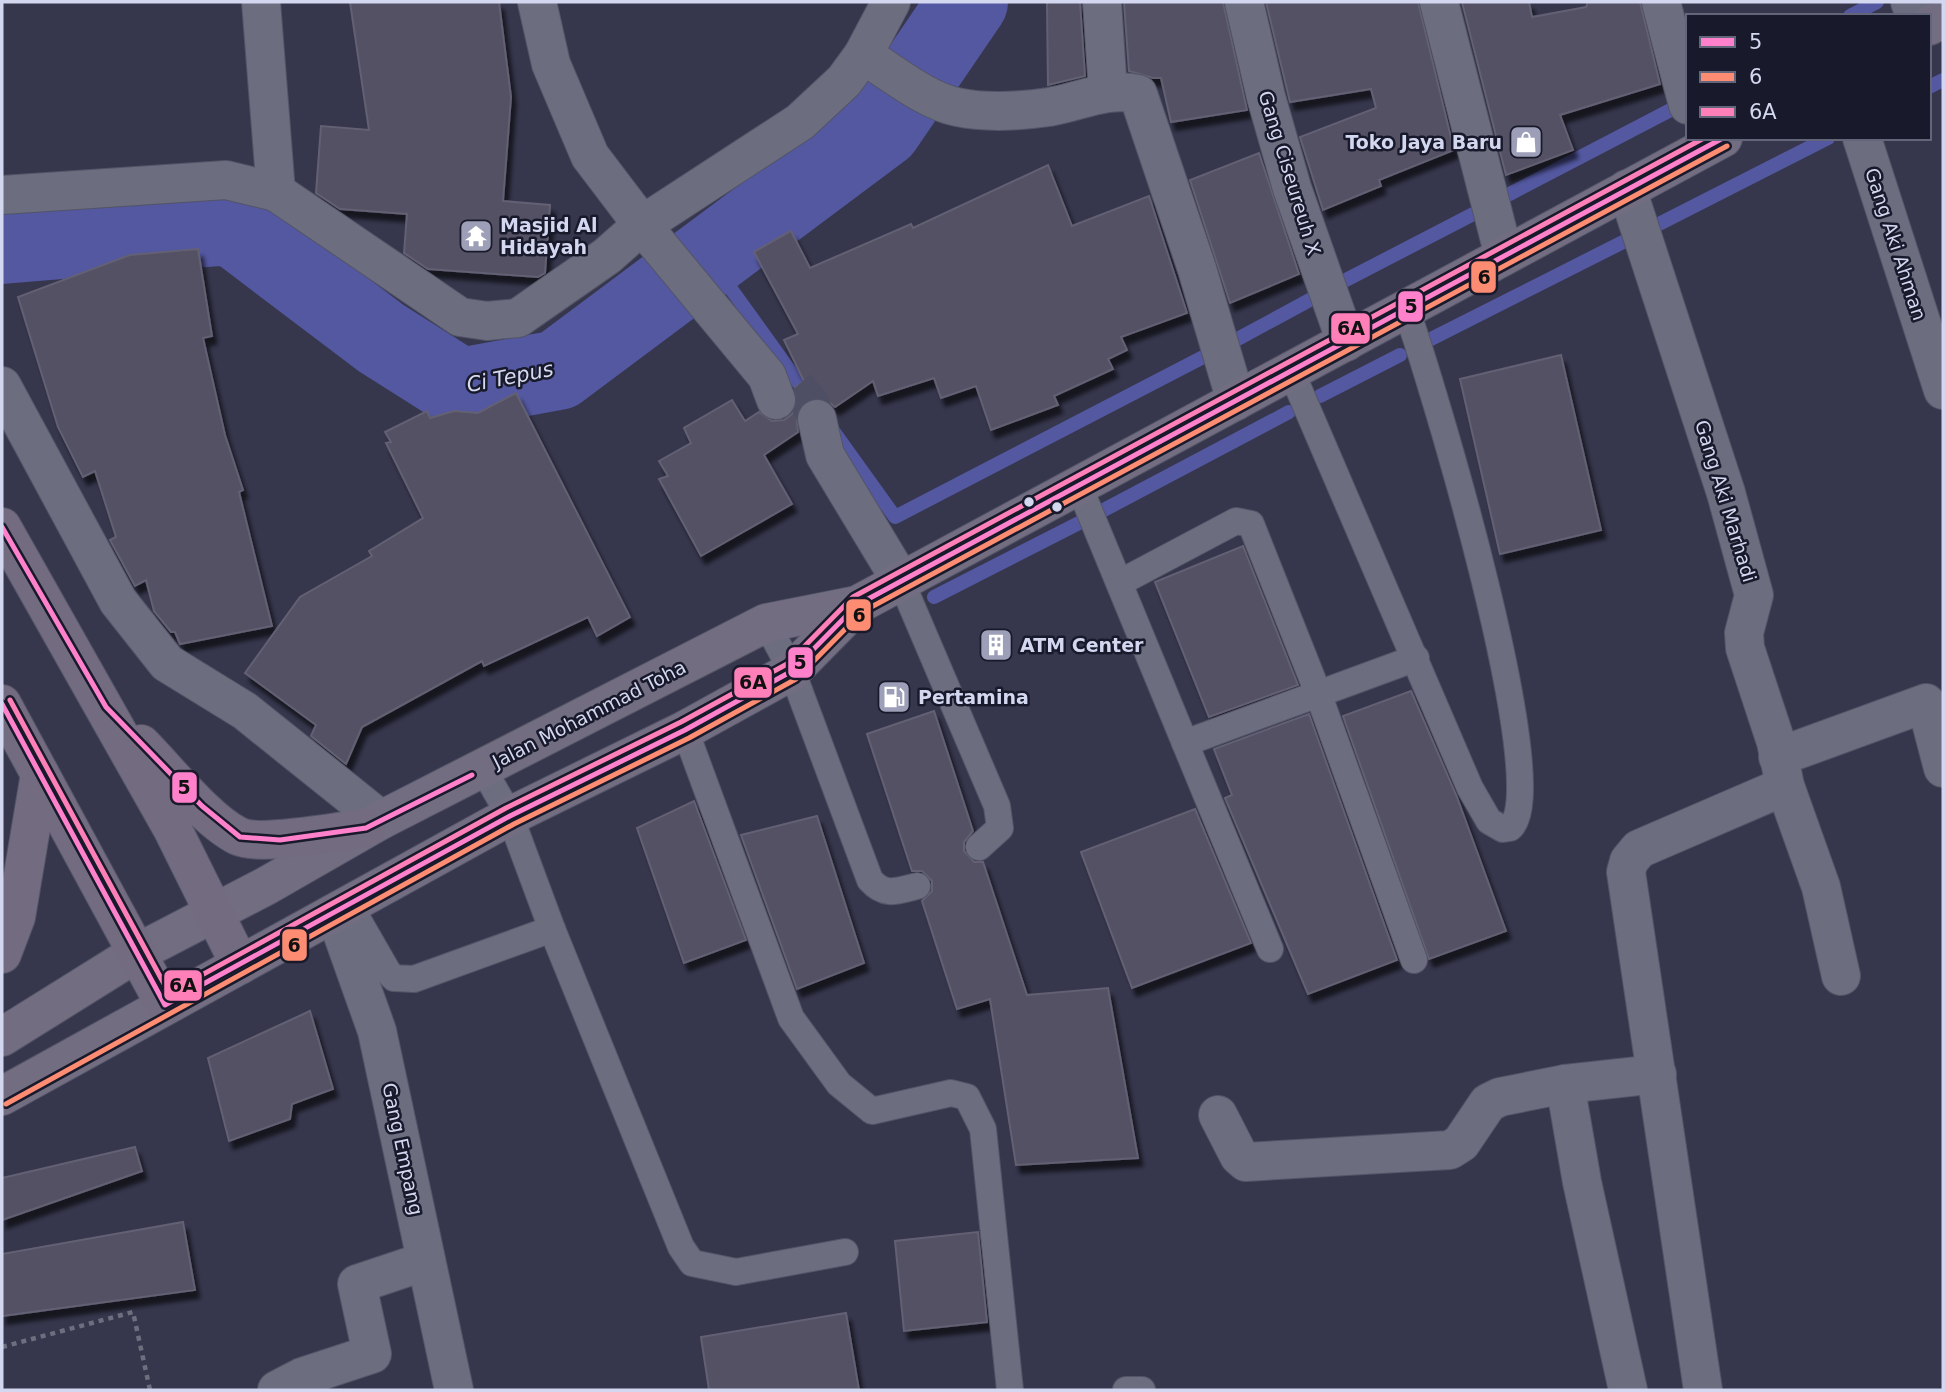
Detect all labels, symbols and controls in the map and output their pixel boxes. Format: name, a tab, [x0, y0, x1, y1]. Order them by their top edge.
legend	[1686, 14, 1931, 140]
text: 5	[1749, 30, 1762, 54]
text: 6	[1749, 65, 1762, 89]
street label: Gang Ciseureuh X	[1254, 88, 1326, 258]
text: 6A	[1749, 100, 1777, 124]
shop icon: Toko Jaya Baru	[1507, 123, 1545, 161]
place label: Toko Jaya Baru	[1345, 131, 1502, 153]
street label: Gang Aki Ahman	[1861, 165, 1931, 323]
place label: Masjid Al Hidayah	[500, 214, 598, 258]
temple icon: Masjid Al Hidayah	[457, 217, 495, 255]
line badge: 6	[1470, 260, 1497, 294]
text: 6	[1477, 266, 1491, 288]
line badge: 5	[1397, 290, 1424, 323]
text: 5	[1404, 295, 1418, 317]
line badge: 6A	[1330, 312, 1371, 345]
text: 6A	[1337, 317, 1365, 339]
water label: Ci Tepus	[465, 357, 555, 397]
street label: Gang Aki Marhadi	[1691, 417, 1761, 585]
unlabelled marker	[1022, 495, 1036, 509]
unlabelled marker	[1050, 500, 1064, 514]
line badge: 6	[845, 598, 872, 632]
text: 6	[852, 604, 866, 626]
building icon: ATM Center	[977, 626, 1015, 664]
place label: ATM Center	[1020, 634, 1144, 656]
line badge: 5	[787, 646, 814, 679]
text: 5	[793, 651, 807, 673]
street label: Jalan Mohammad Toha	[488, 656, 690, 773]
line badge: 6A	[733, 666, 773, 699]
text: 6A	[739, 671, 767, 693]
fuel station icon: Pertamina	[875, 678, 913, 716]
place label: Pertamina	[918, 686, 1029, 708]
line badge: 5	[171, 771, 198, 804]
text: 5	[177, 776, 191, 798]
line badge: 6	[281, 928, 308, 962]
text: 6	[287, 934, 301, 956]
line badge: 6A	[163, 969, 203, 1002]
text: 6A	[169, 974, 197, 996]
street label: Gang Empang	[378, 1081, 428, 1217]

